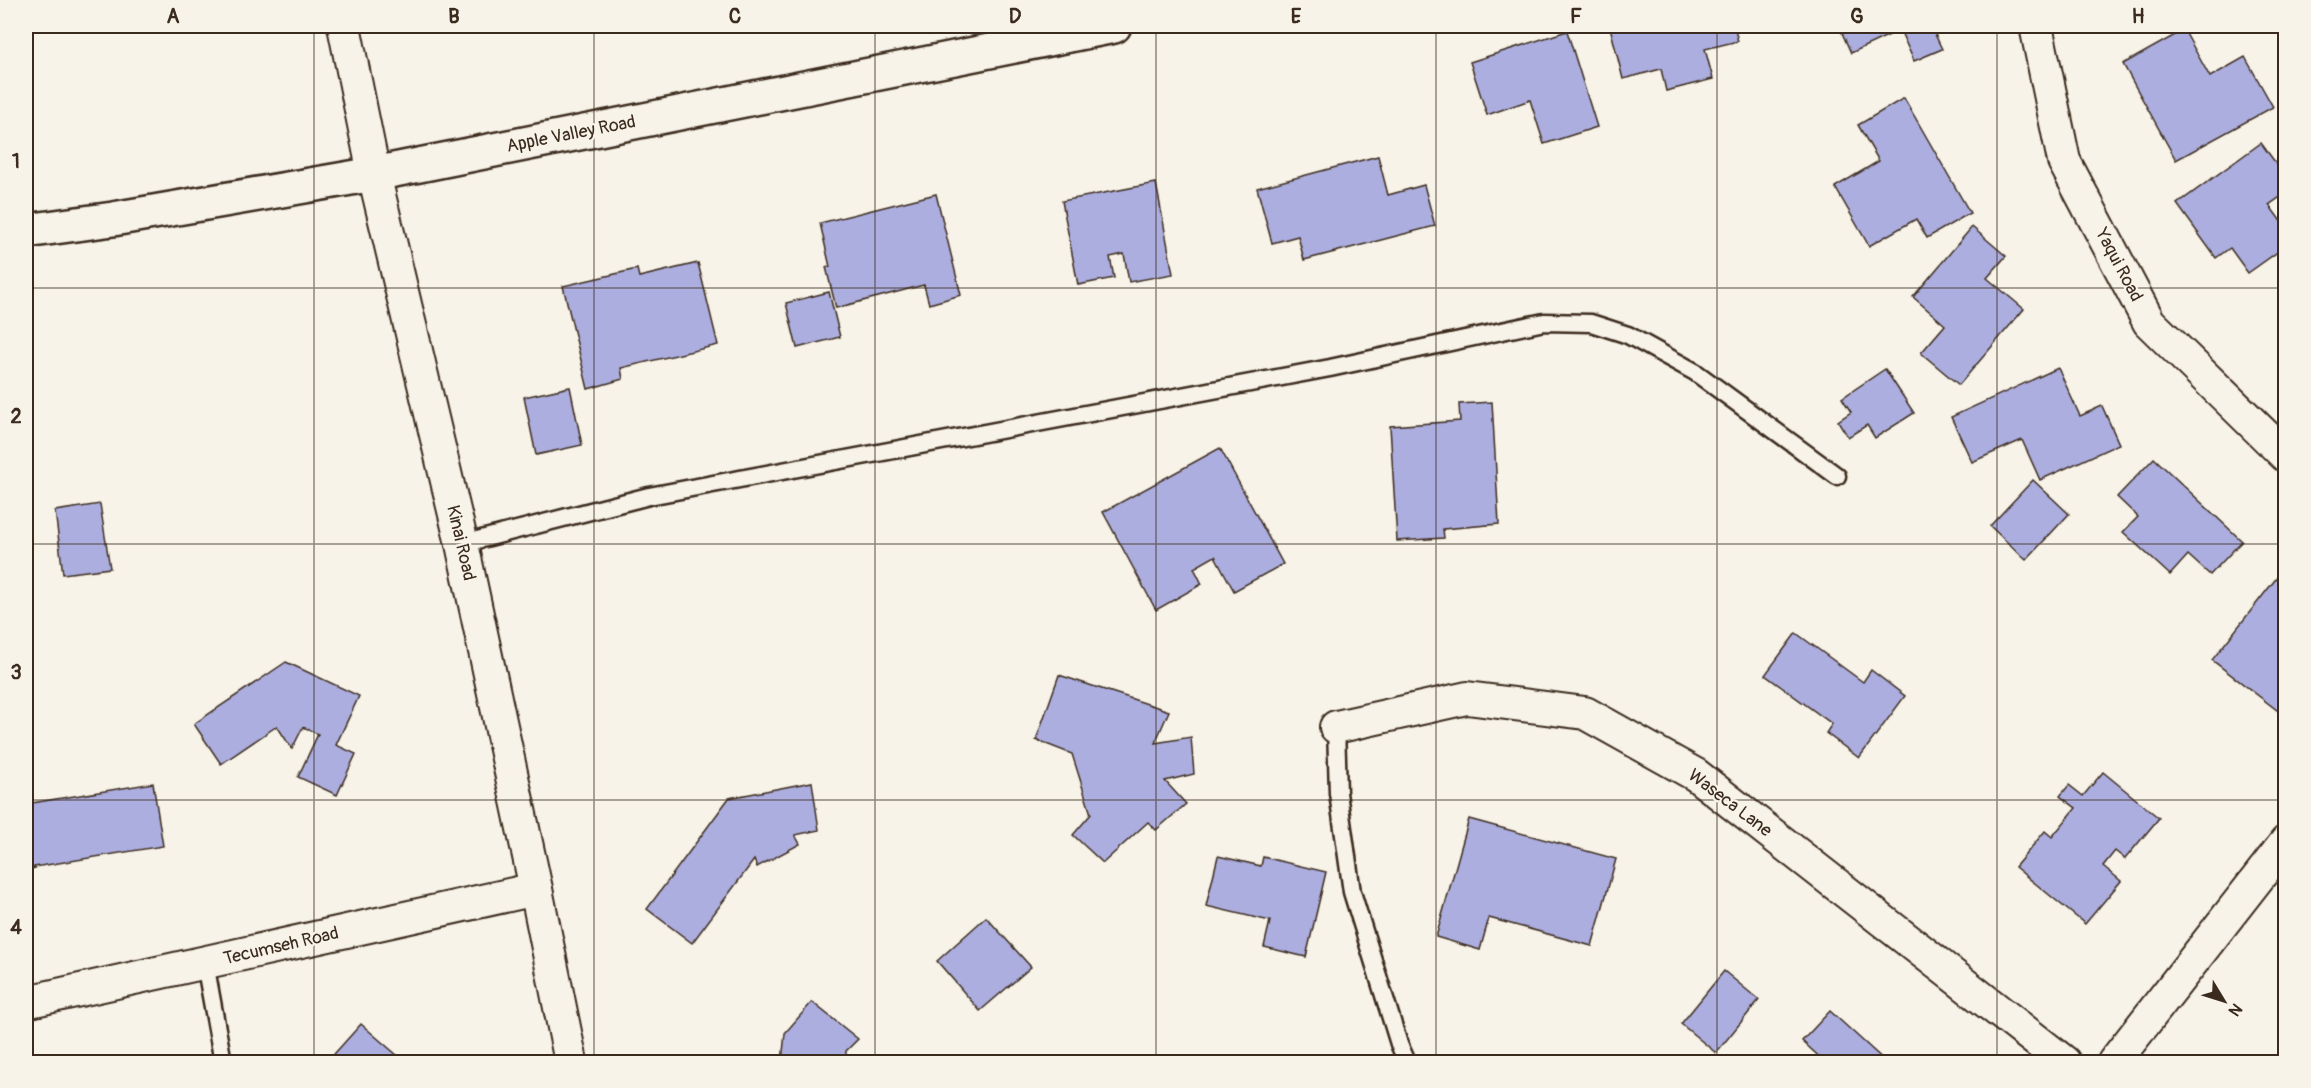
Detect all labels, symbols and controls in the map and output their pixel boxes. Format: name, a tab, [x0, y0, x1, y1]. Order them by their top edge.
text: A	[167, 4, 180, 29]
text: B	[448, 4, 460, 29]
text: C	[729, 4, 741, 29]
text: D	[1009, 4, 1022, 29]
text: E	[1291, 4, 1302, 29]
text: F	[1570, 4, 1582, 29]
text: G	[1850, 4, 1864, 29]
text: H	[2132, 4, 2145, 29]
street label: Apple Valley Road	[504, 110, 638, 158]
text: 1	[12, 149, 20, 174]
street label: Yaqui Road	[2090, 223, 2148, 306]
text: 2	[10, 404, 22, 429]
street label: Kinai Road	[441, 503, 481, 583]
text: 3	[10, 660, 22, 685]
street label: Waseca Lane	[1683, 764, 1777, 842]
text: 4	[10, 915, 22, 940]
street label: Tecumseh Road	[221, 922, 341, 970]
north arrow	[2194, 971, 2254, 1031]
text: N	[2224, 999, 2246, 1020]

